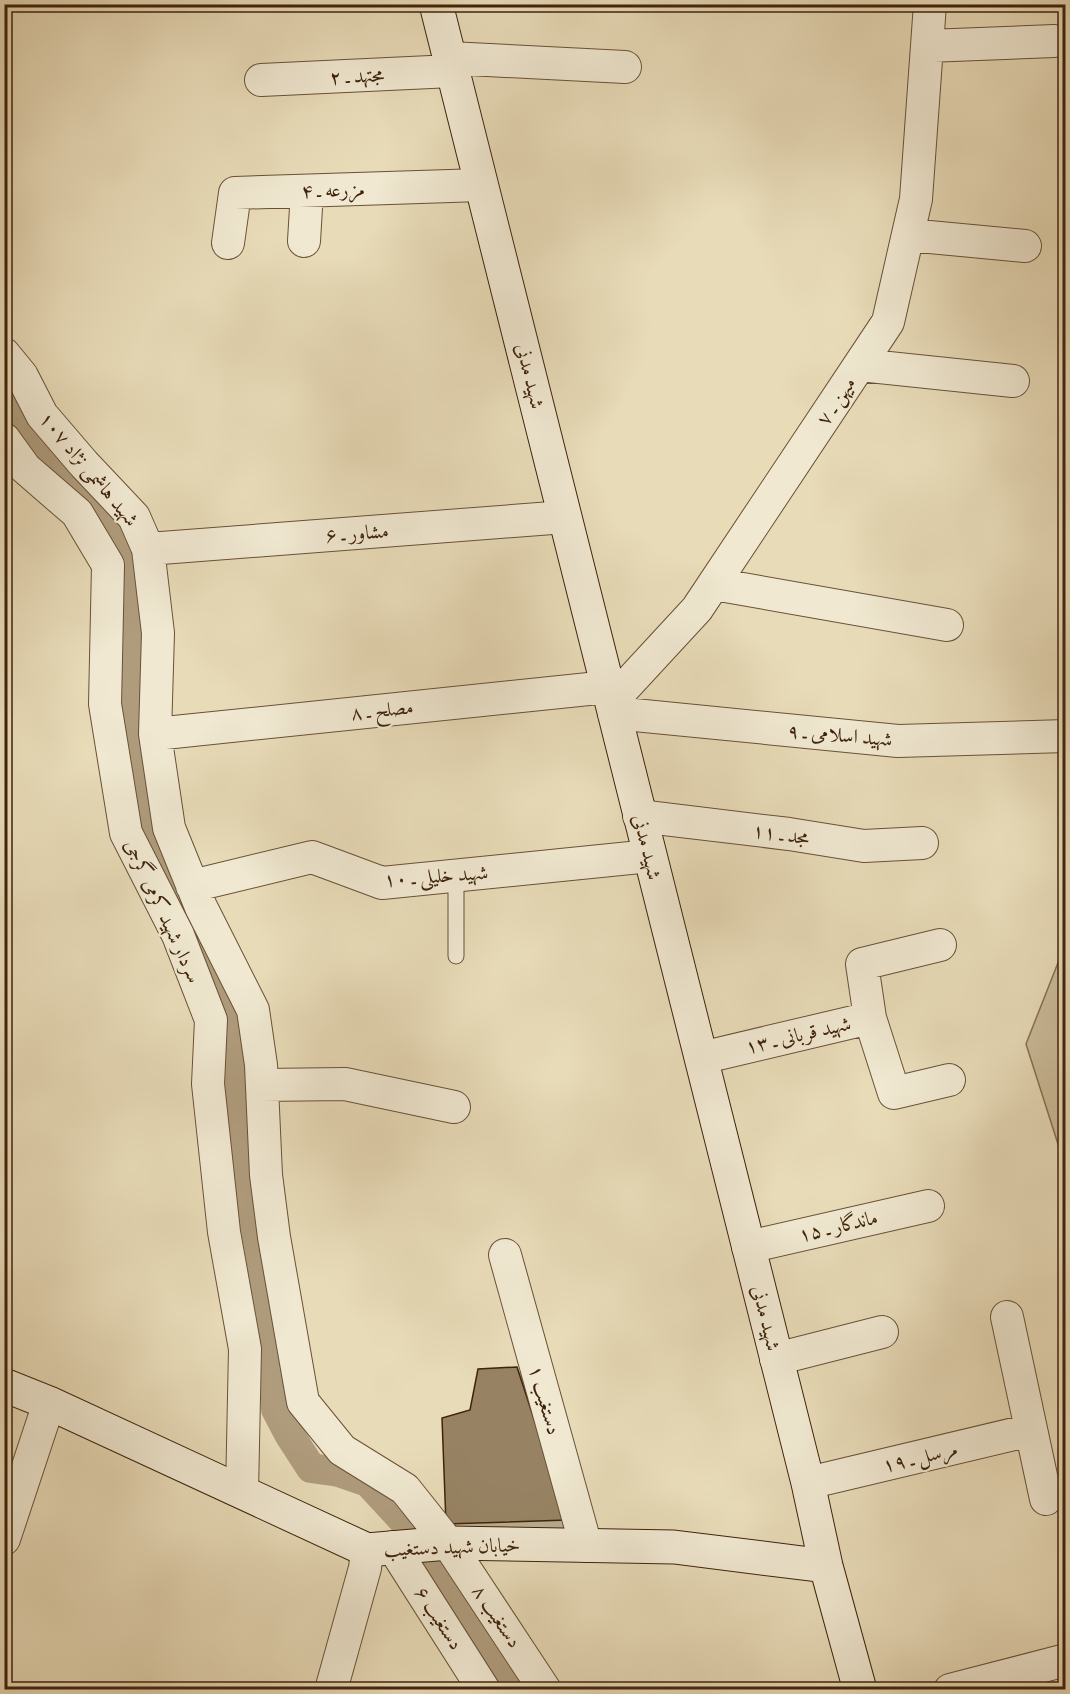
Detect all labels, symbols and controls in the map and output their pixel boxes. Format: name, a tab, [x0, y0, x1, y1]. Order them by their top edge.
street label: مجتهد ـ ۲	[329, 63, 385, 90]
street label: مزرعه ـ ۴	[301, 177, 365, 205]
street label: شهید مدنی	[510, 341, 549, 411]
street label: میهن ـ ۷	[812, 373, 862, 431]
street label: شهید هاشمی نژاد ۱۰۷	[33, 407, 143, 532]
street label: مشاور ـ ۶	[324, 519, 390, 547]
street label: مصلح ـ ۸	[350, 695, 415, 731]
street label: شهید اسلامی ـ ۹	[786, 719, 894, 752]
street label: شهید مدنی	[627, 812, 666, 882]
street label: مجد ـ ۱۱	[751, 819, 811, 849]
street label: سردار شهید کرمی گرجی	[118, 835, 208, 987]
street label: شهید خلیلی ـ ۱۰	[383, 861, 489, 894]
street label: شهید قربانی ـ ۱۳	[743, 1012, 853, 1059]
street label: ماندگار ـ ۱۵	[796, 1205, 880, 1246]
street label: شهید مدنی	[746, 1283, 785, 1353]
street label: دستغیب ۱	[522, 1363, 566, 1438]
street label: مرسل ـ ۱۹	[880, 1437, 960, 1480]
street label: خیابان شهید دستغیب	[383, 1533, 521, 1563]
street label: دستغیب ۸	[466, 1580, 526, 1653]
street label: دستغیب ۶	[408, 1582, 468, 1655]

